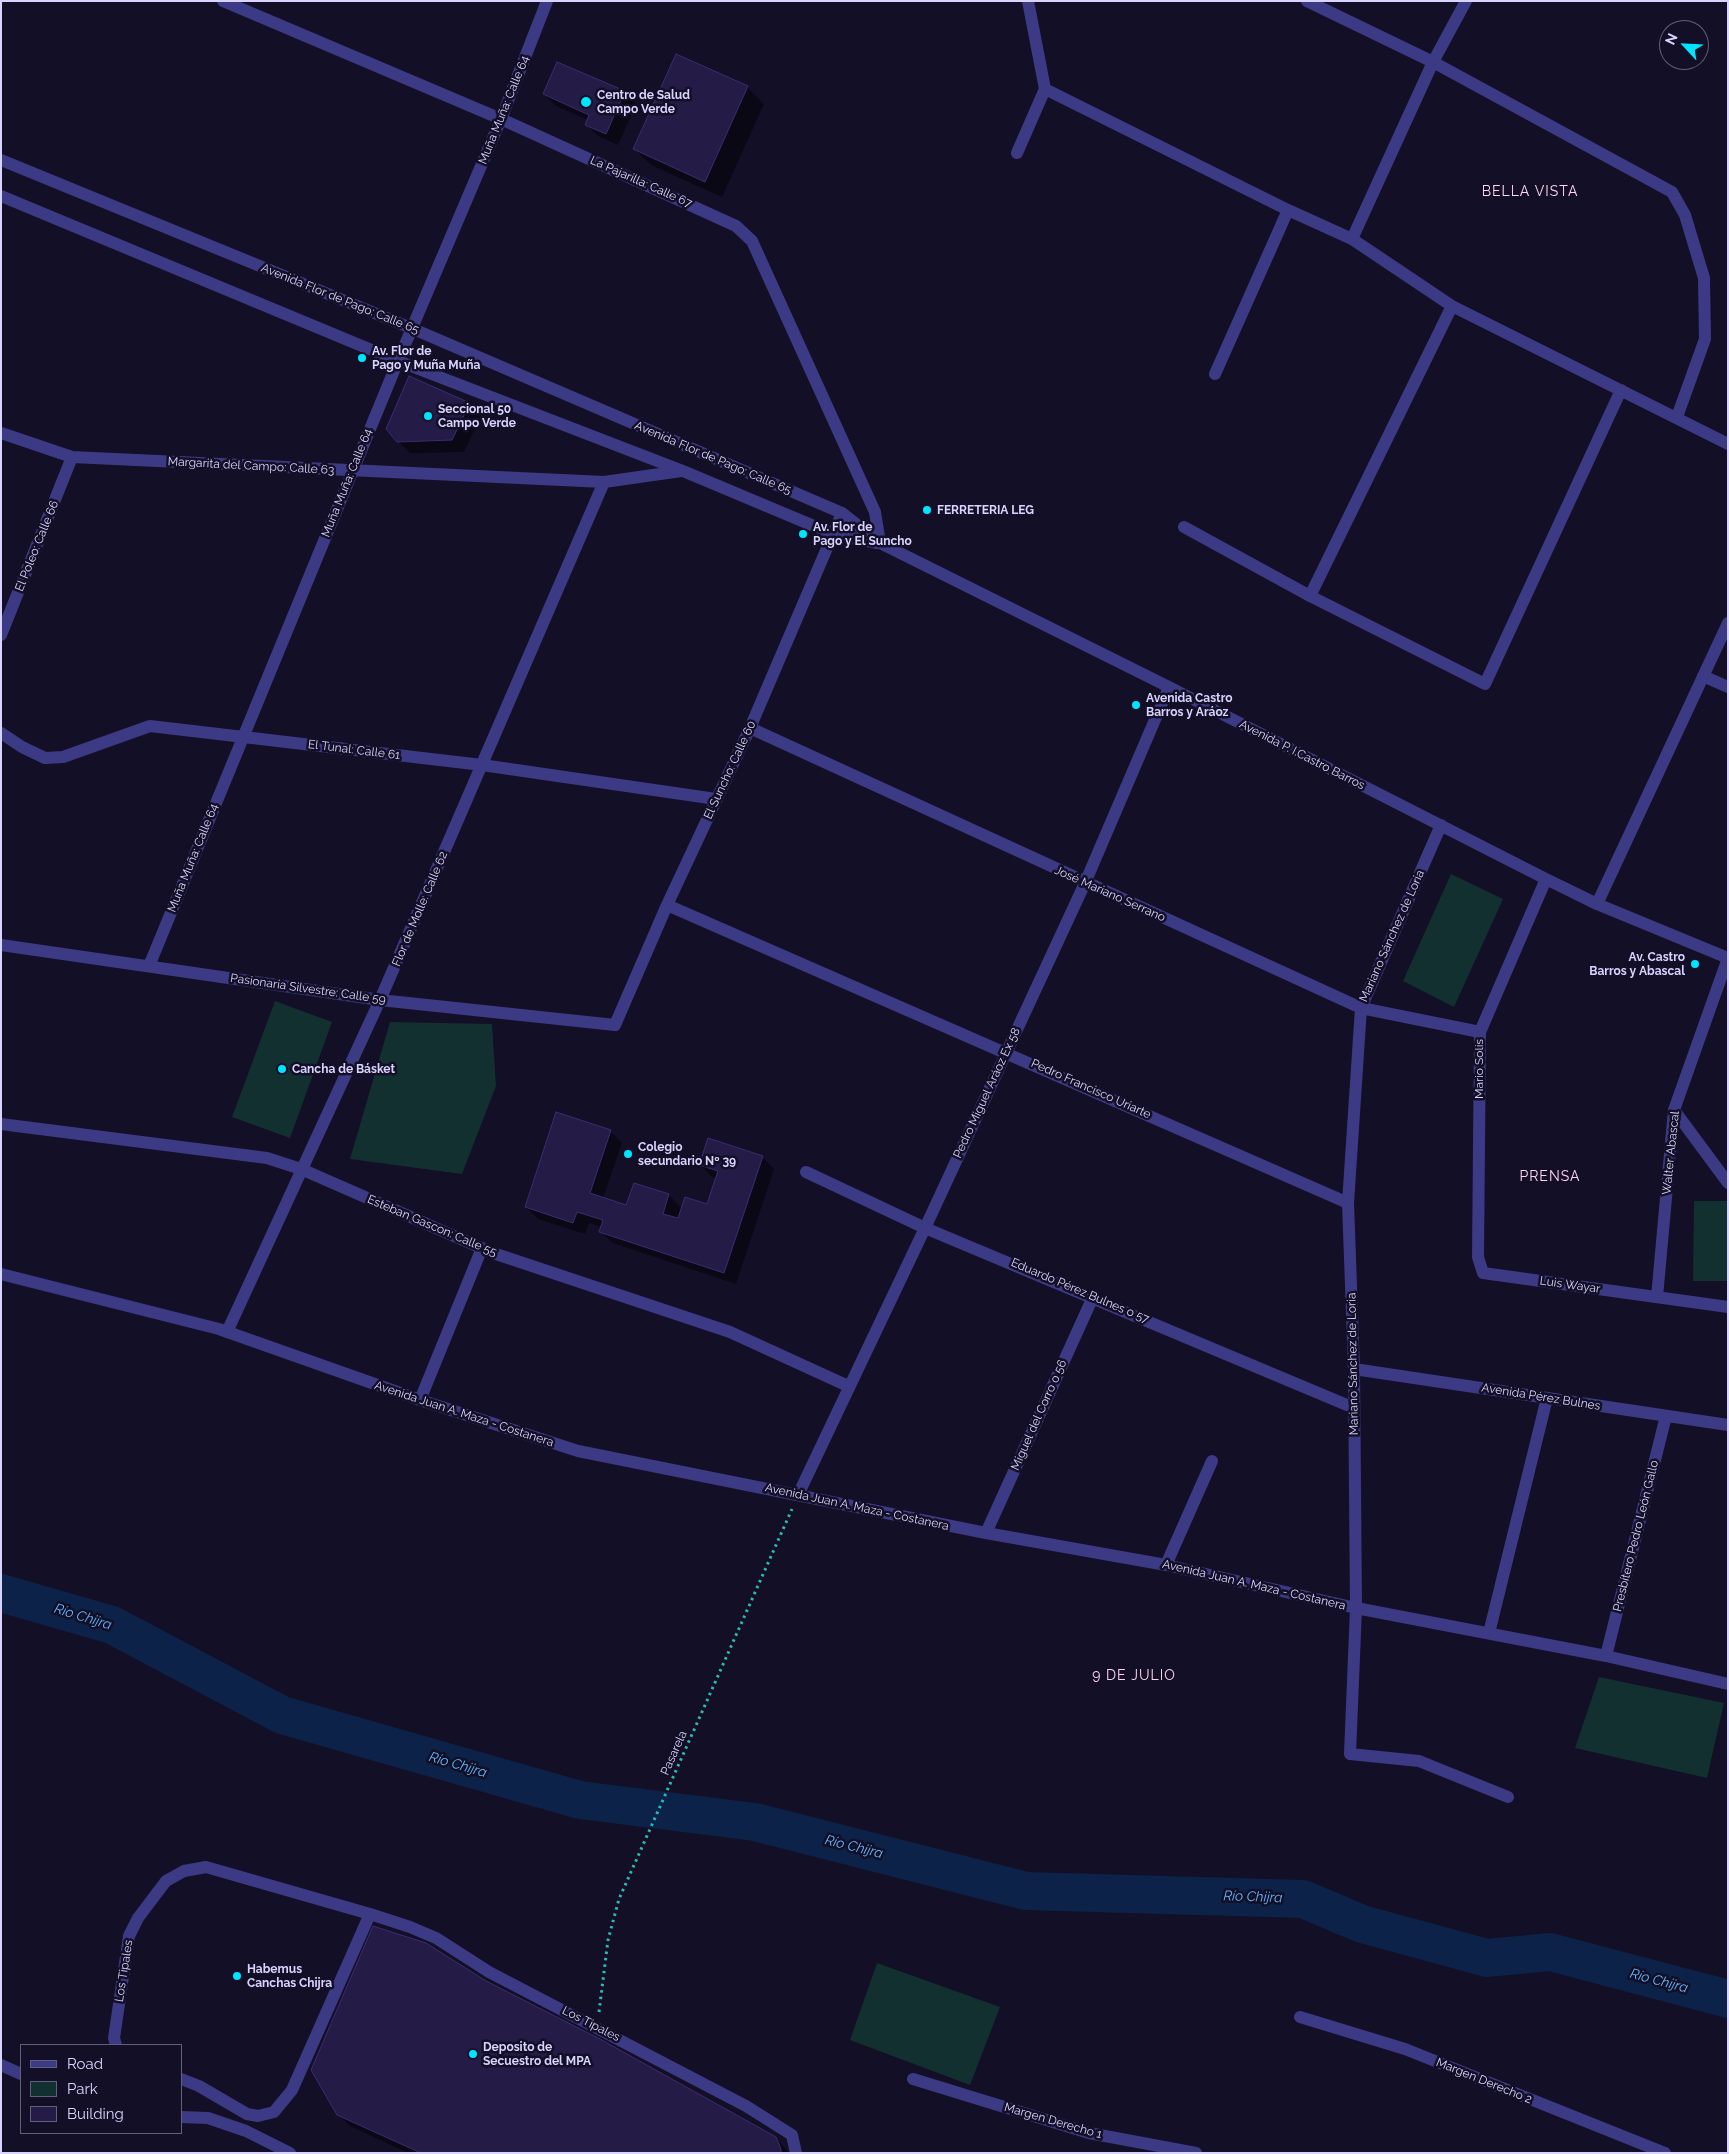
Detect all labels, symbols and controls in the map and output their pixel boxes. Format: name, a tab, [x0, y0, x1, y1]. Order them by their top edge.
north arrow	[1659, 20, 1709, 70]
text: N	[1662, 31, 1681, 47]
street label: Muña Muña: Calle 64	[476, 54, 532, 166]
place label: Centro de Salud Campo Verde	[597, 88, 690, 116]
marker: Centro de Salud Campo Verde	[579, 95, 593, 109]
street label: La Pajarilla: Calle 67	[588, 153, 694, 211]
district label: BELLA VISTA	[1480, 184, 1580, 200]
street label: Avenida Flor de Pago: Calle 65	[259, 261, 421, 337]
place label: Av. Flor de Pago y Muña Muña	[372, 344, 480, 372]
marker: Av. Flor de Pago y Muña Muña	[356, 352, 368, 364]
place label: Seccional 50 Campo Verde	[438, 402, 516, 430]
marker: Seccional 50 Campo Verde	[422, 410, 434, 422]
street label: Avenida Flor de Pago: Calle 65	[632, 418, 794, 498]
street label: Muña Muña: Calle 64	[319, 427, 375, 539]
street label: Margarita del Campo: Calle 63	[167, 454, 335, 478]
street label: El Poleo: Calle 66	[12, 498, 62, 594]
place label: FERRETERIA LEG	[937, 503, 1034, 517]
marker: FERRETERIA LEG	[921, 504, 933, 516]
place label: Av. Flor de Pago y El Suncho	[813, 520, 912, 548]
marker: Av. Flor de Pago y El Suncho	[797, 528, 809, 540]
place label: Avenida Castro Barros y Aráoz	[1146, 691, 1233, 719]
marker: Avenida Castro Barros y Aráoz	[1130, 699, 1142, 711]
street label: Avenida P. I.Castro Barros	[1237, 717, 1367, 793]
street label: El Suncho: Calle 60	[701, 718, 759, 822]
street label: El Tunal: Calle 61	[307, 737, 401, 763]
street label: Muña Muña: Calle 64	[165, 802, 221, 914]
street label: Flor de Molle: Calle 62	[389, 849, 451, 969]
street label: José Mariano Serrano	[1052, 863, 1168, 925]
street label: Mariano Sánchez de Loria	[1356, 868, 1428, 1004]
place label: Av. Castro Barros y Abascal	[1589, 950, 1685, 978]
marker: Av. Castro Barros y Abascal	[1689, 958, 1701, 970]
street label: Pasionaria Silvestre: Calle 59	[229, 971, 387, 1007]
street label: Pedro Miguel Aráoz Ex 58	[950, 1026, 1024, 1160]
street label: Mario Solís	[1472, 1039, 1486, 1099]
street label: Pedro Francisco Uriarte	[1029, 1056, 1153, 1122]
place label: Cancha de Básket	[292, 1062, 395, 1076]
marker: Cancha de Básket	[276, 1063, 288, 1075]
street label: Walter Abascal	[1659, 1110, 1683, 1196]
place label: Colegio secundario Nº 39	[638, 1140, 736, 1168]
marker: Colegio secundario Nº 39	[622, 1148, 634, 1160]
district label: PRENSA	[1519, 1169, 1581, 1185]
street label: Esteban Gascon: Calle 55	[365, 1192, 499, 1260]
street label: Eduardo Pérez Bulnes o 57	[1009, 1255, 1151, 1327]
street label: Luis Wayar	[1539, 1274, 1601, 1296]
street label: Mariano Sánchez de Loria	[1345, 1292, 1361, 1436]
street label: Miguel del Corro o 56	[1008, 1357, 1070, 1473]
street label: Avenida Juan A. Maza - Costanera	[373, 1378, 555, 1450]
street label: Avenida Pérez Bulnes	[1481, 1380, 1601, 1414]
street label: Presbítero Pedro León Gallo	[1610, 1459, 1662, 1613]
street label: Avenida Juan A. Maza - Costanera	[764, 1480, 950, 1534]
street label: Avenida Juan A. Maza - Costanera	[1161, 1557, 1347, 1613]
water label: Río Chijra	[52, 1600, 114, 1634]
district label: 9 DE JULIO	[1091, 1668, 1177, 1684]
street label: Pasarela	[658, 1729, 690, 1777]
water label: Río Chijra	[427, 1749, 489, 1781]
water label: Río Chijra	[823, 1832, 885, 1862]
water label: Río Chijra	[1223, 1888, 1283, 1906]
street label: Los Tipales	[112, 1939, 136, 2003]
place label: Habemus Canchas Chijra	[247, 1962, 332, 1990]
water label: Río Chijra	[1628, 1965, 1690, 1997]
marker: Habemus Canchas Chijra	[231, 1970, 243, 1982]
street label: Los Tipales	[560, 2003, 622, 2045]
place label: Deposito de Secuestro del MPA	[483, 2040, 591, 2068]
legend	[20, 2044, 182, 2134]
marker: Deposito de Secuestro del MPA	[467, 2048, 479, 2060]
text: Road	[67, 2055, 103, 2073]
street label: Margen Derecho 2	[1434, 2055, 1534, 2107]
text: Park	[67, 2080, 98, 2098]
street label: Margen Derecho 1	[1002, 2100, 1104, 2142]
text: Building	[67, 2105, 124, 2123]

